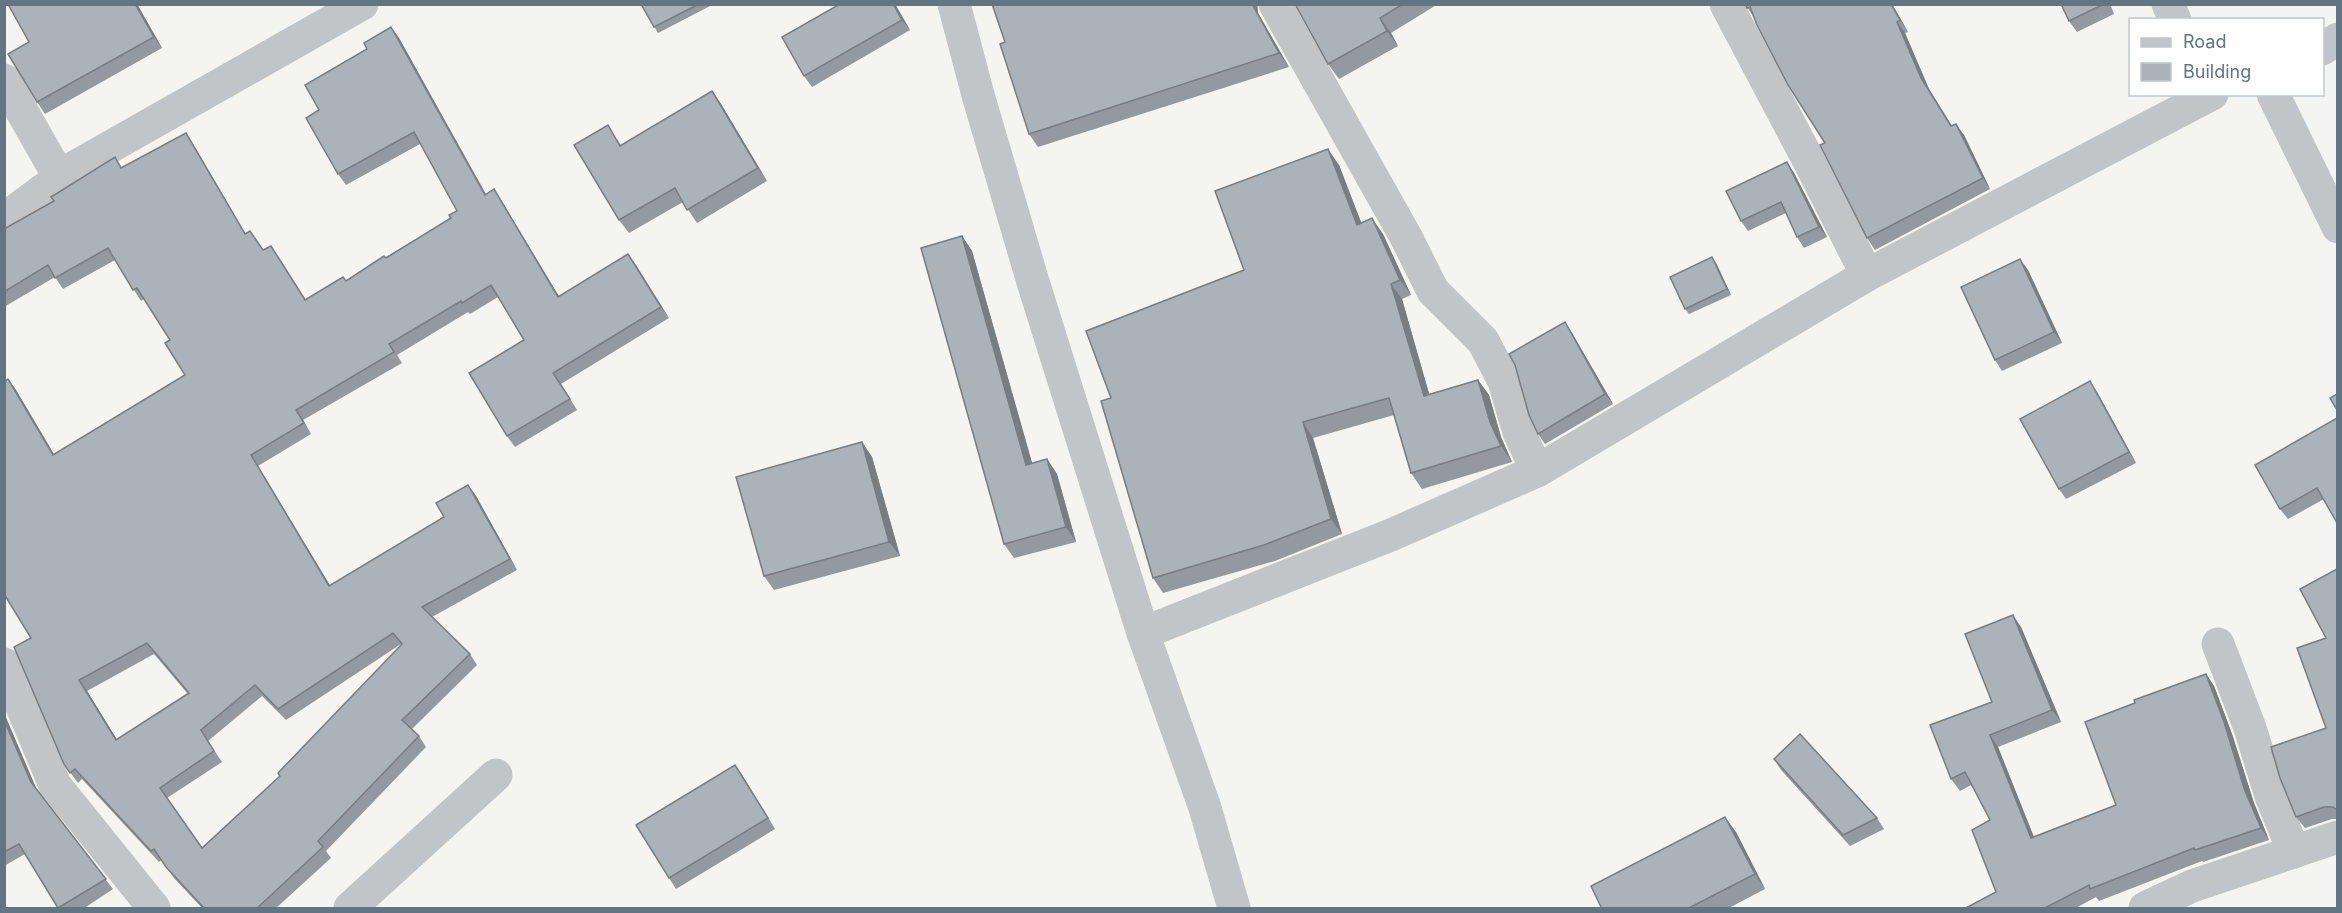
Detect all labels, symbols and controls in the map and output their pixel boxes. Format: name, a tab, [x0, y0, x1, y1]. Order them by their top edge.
legend	[2129, 18, 2324, 96]
text: Road	[2183, 31, 2226, 52]
text: Building	[2183, 61, 2251, 82]

